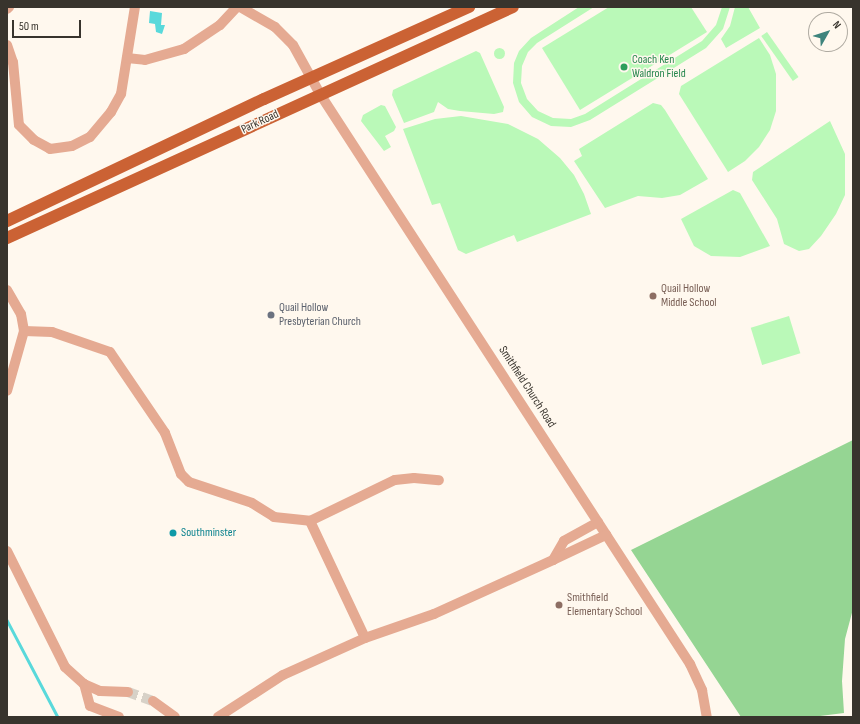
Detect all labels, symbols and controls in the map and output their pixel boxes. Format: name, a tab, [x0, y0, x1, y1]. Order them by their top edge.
scale bar	[14, 12, 83, 38]
north arrow	[808, 12, 848, 52]
text: N	[830, 18, 844, 31]
text: 50 m	[19, 19, 39, 34]
place label: Coach Ken Waldron Field	[632, 53, 686, 81]
marker: Coach Ken Waldron Field	[619, 62, 629, 72]
street label: Park Road	[239, 107, 281, 137]
place label: Quail Hollow Middle School	[661, 282, 717, 310]
marker: Quail Hollow Middle School	[648, 291, 658, 301]
place label: Quail Hollow Presbyterian Church	[279, 301, 361, 329]
marker: Quail Hollow Presbyterian Church	[266, 310, 276, 320]
street label: Smithfield Church Road	[495, 344, 559, 430]
place label: Southminster	[181, 526, 236, 540]
marker: Southminster	[168, 528, 178, 538]
place label: Smithfield Elementary School	[567, 591, 642, 619]
marker: Smithfield Elementary School	[554, 600, 564, 610]

